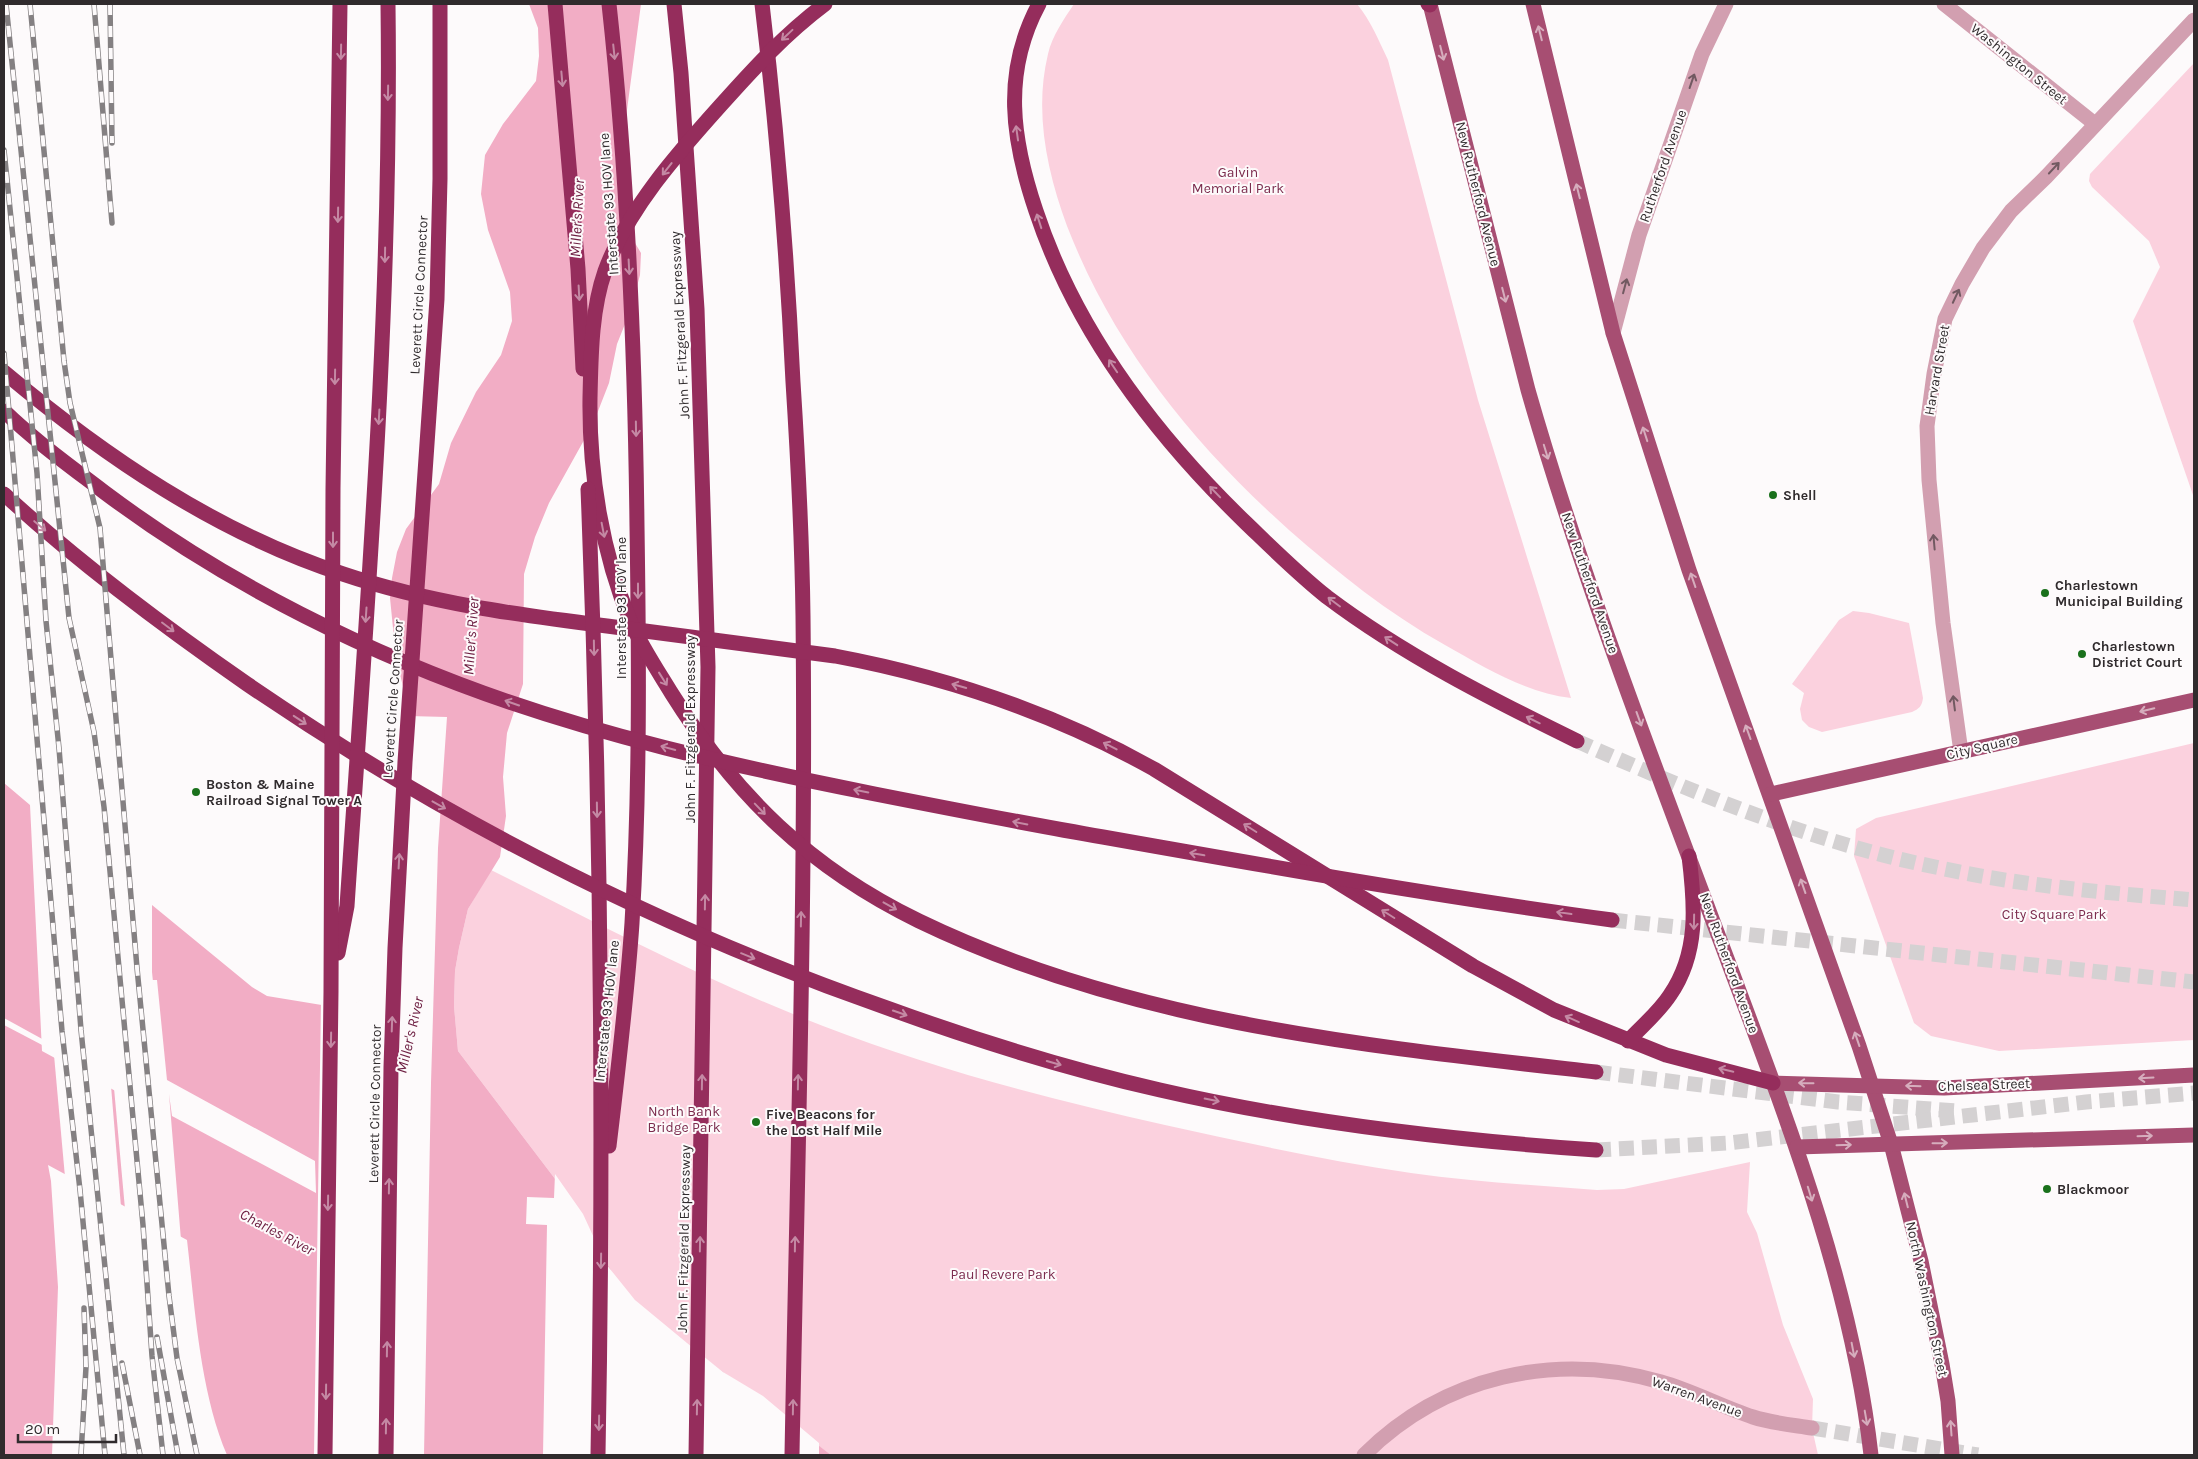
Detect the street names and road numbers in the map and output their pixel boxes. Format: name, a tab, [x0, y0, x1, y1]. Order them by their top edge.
street label: Washington Street	[1967, 20, 2071, 108]
street label: Rutherford Avenue	[1636, 107, 1690, 225]
street label: New Rutherford Avenue	[1452, 120, 1504, 268]
street label: Interstate 93 HOV lane	[596, 132, 622, 276]
street label: Leverett Circle Connector	[406, 214, 432, 375]
street label: John F. Fitzgerald Expressway	[667, 230, 693, 419]
street label: Harvard Street	[1921, 323, 1953, 417]
street label: New Rutherford Avenue	[1558, 510, 1622, 656]
street label: Interstate 93 HOV lane	[613, 537, 630, 679]
street label: Leverett Circle Connector	[379, 618, 407, 779]
street label: John F. Fitzgerald Expressway	[682, 635, 699, 823]
street label: City Square	[1945, 731, 2019, 763]
street label: New Rutherford Avenue	[1696, 890, 1762, 1036]
street label: Interstate 93 HOV lane	[591, 939, 623, 1083]
street label: Leverett Circle Connector	[365, 1023, 385, 1184]
street label: Chelsea Street	[1938, 1075, 2030, 1095]
street label: John F. Fitzgerald Expressway	[674, 1144, 694, 1333]
street label: North Washington Street	[1902, 1220, 1952, 1378]
street label: Warren Avenue	[1649, 1373, 1745, 1421]

